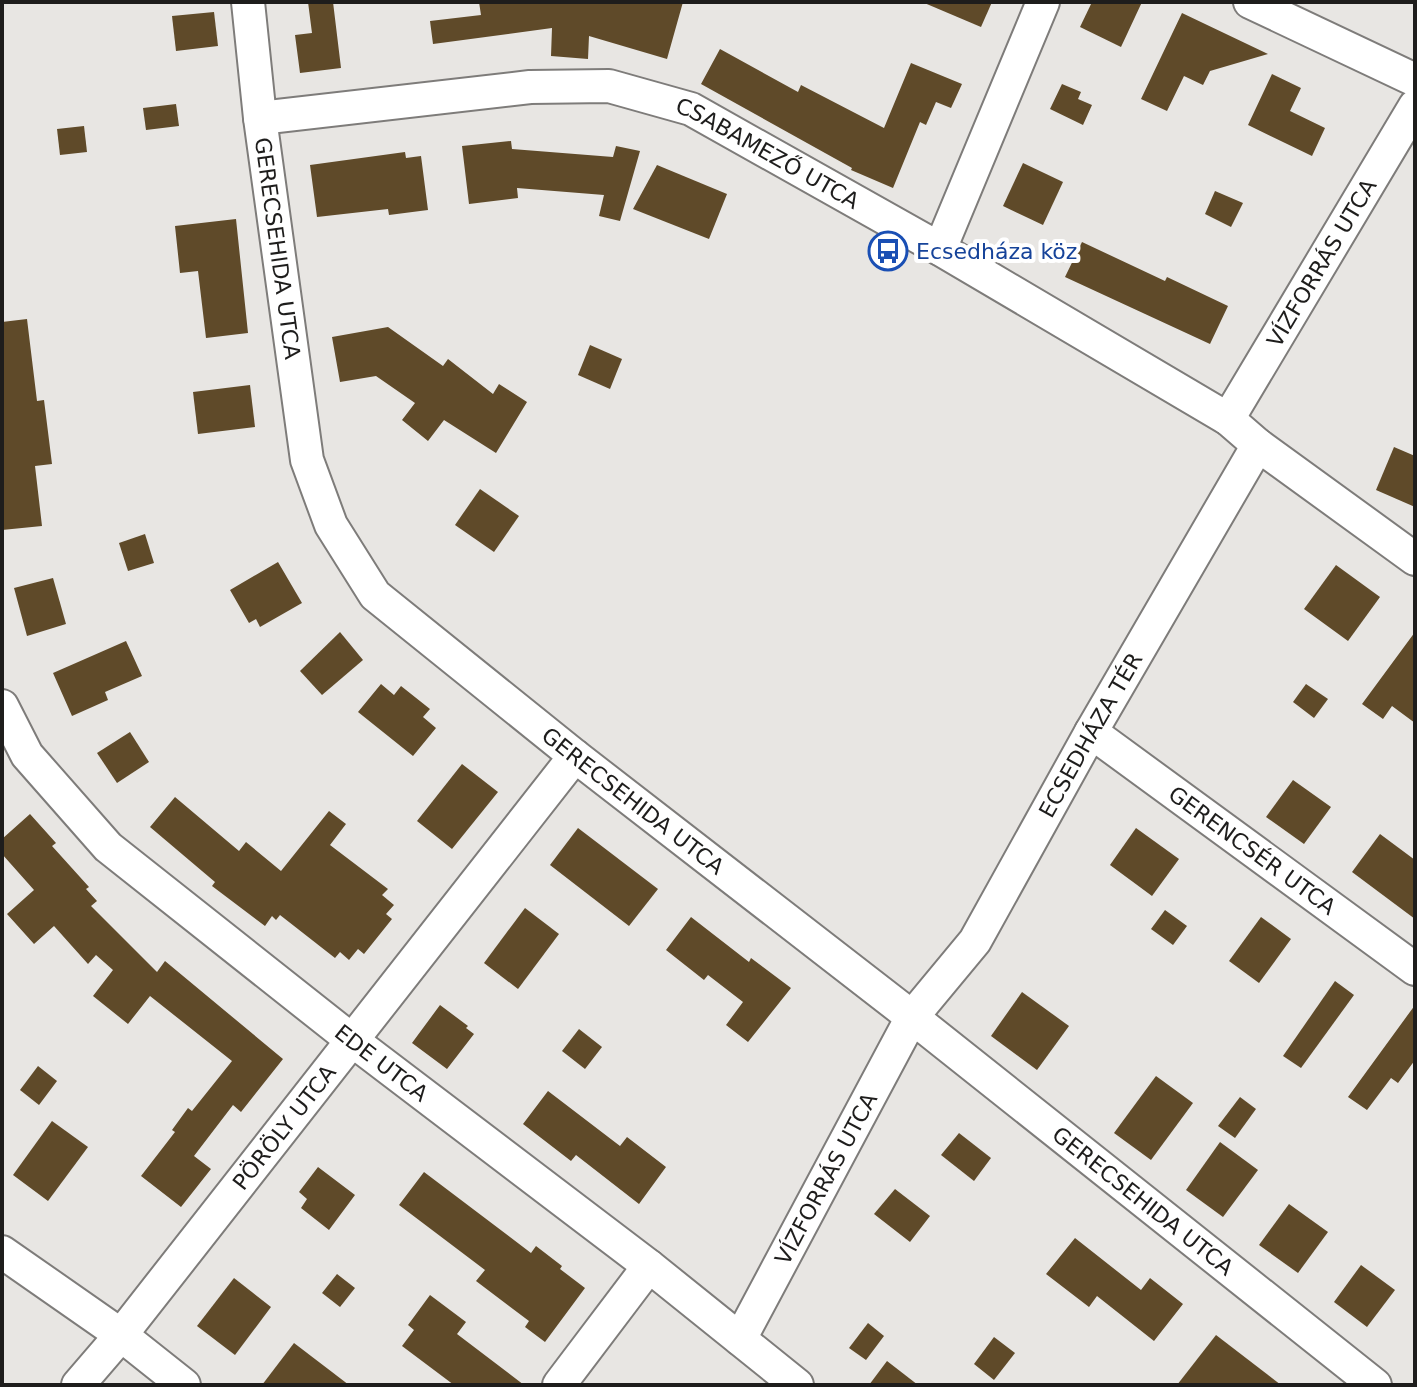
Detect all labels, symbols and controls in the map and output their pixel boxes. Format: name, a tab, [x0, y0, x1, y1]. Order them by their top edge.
street label: CSABAMEZŐ UTCA	[673, 93, 864, 214]
street label: GERECSEHIDA UTCA	[250, 136, 306, 361]
street label: VÍZFORRÁS UTCA	[1262, 174, 1381, 351]
bus stop icon: Ecsedháza köz	[867, 230, 909, 272]
place label: Ecsedháza köz	[916, 239, 1077, 264]
street label: ECSEDHÁZA TÉR	[1034, 648, 1147, 822]
street label: GERECSEHIDA UTCA	[537, 722, 729, 879]
street label: GERENCSÉR UTCA	[1164, 781, 1341, 919]
street label: EDE UTCA	[330, 1019, 433, 1106]
street label: PÖRÖLY UTCA	[227, 1060, 341, 1195]
street label: VÍZFORRÁS UTCA	[770, 1088, 882, 1269]
street label: GERECSEHIDA UTCA	[1048, 1121, 1238, 1280]

